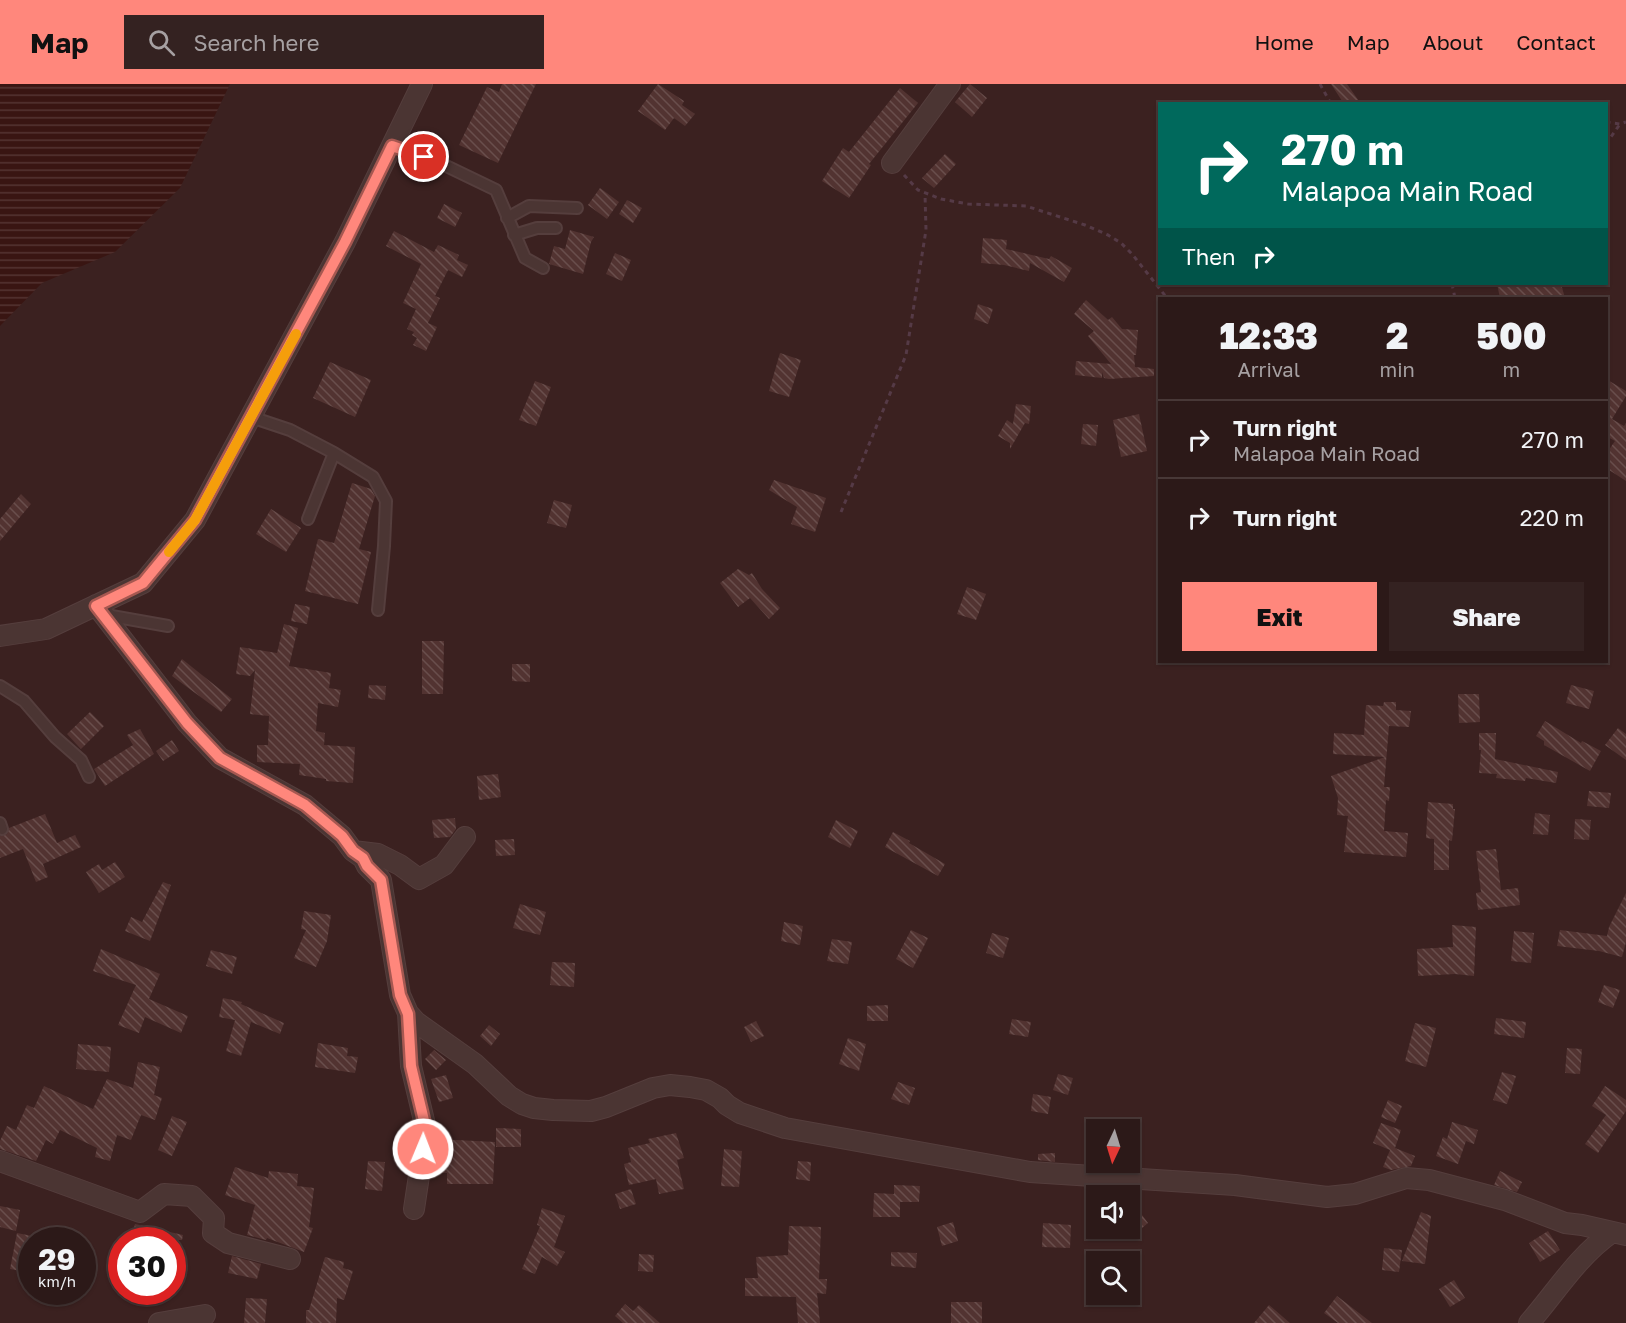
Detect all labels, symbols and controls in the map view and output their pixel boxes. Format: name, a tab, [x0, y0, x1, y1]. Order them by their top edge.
search box	[124, 15, 544, 69]
text: Map	[30, 26, 88, 59]
icon: search	[145, 26, 178, 59]
text: Search here	[193, 29, 319, 56]
text: Home	[1254, 29, 1314, 55]
text: Map	[1347, 29, 1390, 55]
text: About	[1423, 29, 1483, 55]
text: Contact	[1516, 29, 1596, 55]
text: 270 m	[1281, 124, 1404, 174]
icon: right	[1182, 126, 1260, 204]
pin	[398, 131, 449, 182]
icon: arrive	[407, 140, 440, 173]
text: Malapoa Main Road	[1281, 175, 1533, 207]
icon: right	[1247, 240, 1280, 273]
text: Then	[1182, 243, 1235, 270]
text: 12:33	[1219, 314, 1318, 357]
text: 2	[1386, 314, 1408, 357]
text: 500	[1476, 314, 1547, 357]
text: Arrival	[1237, 357, 1300, 381]
text: min	[1379, 357, 1415, 381]
text: m	[1503, 357, 1520, 381]
text: Turn right	[1233, 414, 1337, 441]
icon: right	[1182, 423, 1215, 456]
text: 270 m	[1521, 426, 1584, 453]
text: Malapoa Main Road	[1233, 441, 1420, 465]
icon: right	[1182, 501, 1215, 534]
text: Turn right	[1233, 504, 1337, 531]
text: 220 m	[1520, 504, 1584, 531]
button: Exit	[1182, 582, 1377, 651]
button: Share	[1389, 582, 1584, 651]
position arrow	[391, 1117, 455, 1181]
north arrow	[1086, 1119, 1140, 1173]
map controls	[1086, 1119, 1140, 1305]
button: sound	[1086, 1185, 1140, 1239]
speed limit sign: 30	[108, 1227, 186, 1305]
text: 29	[38, 1241, 76, 1277]
button: search	[1086, 1251, 1140, 1305]
text: km/h	[38, 1272, 76, 1290]

